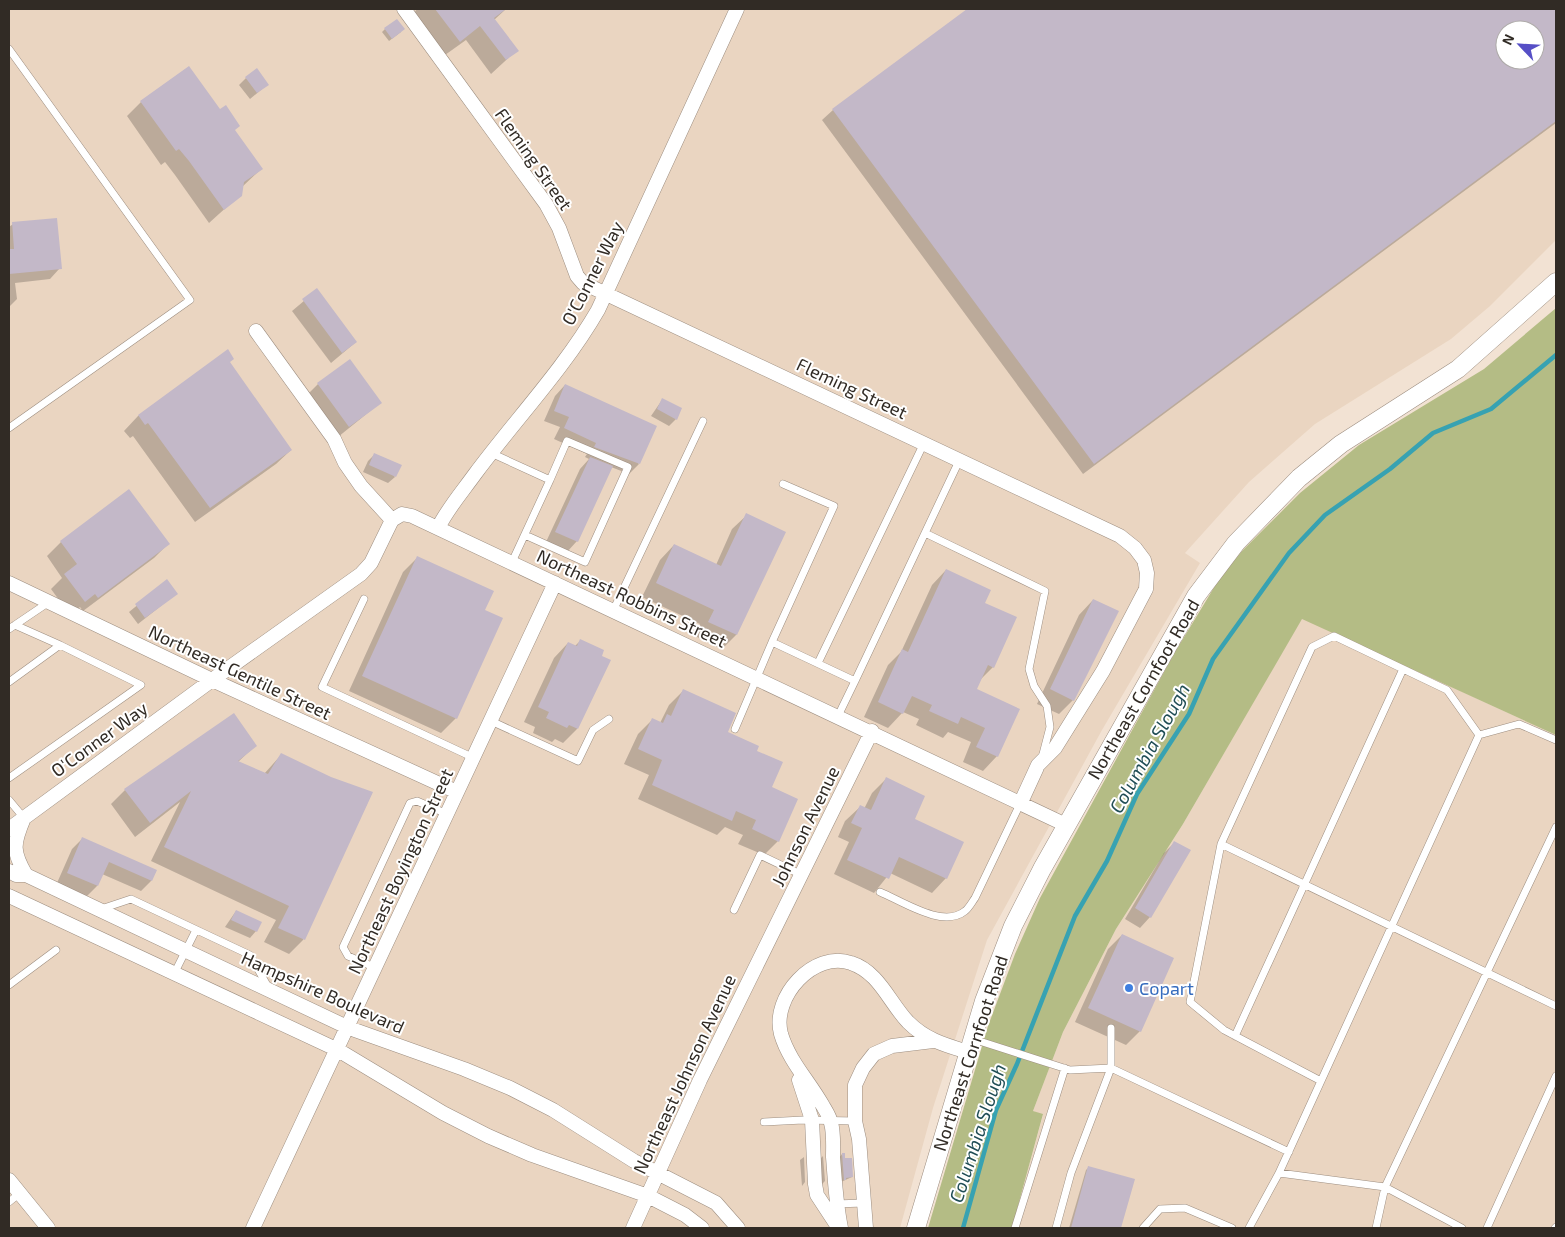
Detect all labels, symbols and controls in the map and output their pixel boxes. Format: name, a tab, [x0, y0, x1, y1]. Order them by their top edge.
north arrow	[1495, 20, 1545, 70]
text: N	[1498, 31, 1518, 47]
street label: Fleming Street	[491, 104, 577, 214]
street label: O'Conner Way	[556, 217, 628, 329]
street label: Fleming Street	[793, 353, 911, 423]
street label: Northeast Robbins Street	[534, 544, 731, 652]
street label: Northeast Cornfoot Road	[1082, 595, 1204, 783]
street label: Northeast Gentile Street	[145, 620, 335, 724]
water label: Columbia Slough	[1104, 679, 1194, 817]
street label: O'Conner Way	[47, 696, 152, 781]
street label: Johnson Avenue	[766, 762, 844, 890]
street label: Northeast Boyington Street	[343, 765, 457, 977]
street label: Hampshire Boulevard	[238, 946, 408, 1038]
street label: Northeast Cornfoot Road	[928, 952, 1012, 1154]
street label: Northeast Johnson Avenue	[628, 971, 740, 1177]
place label: Copart	[1139, 977, 1194, 999]
marker: Copart	[1123, 982, 1135, 994]
water label: Columbia Slough	[944, 1061, 1010, 1205]

